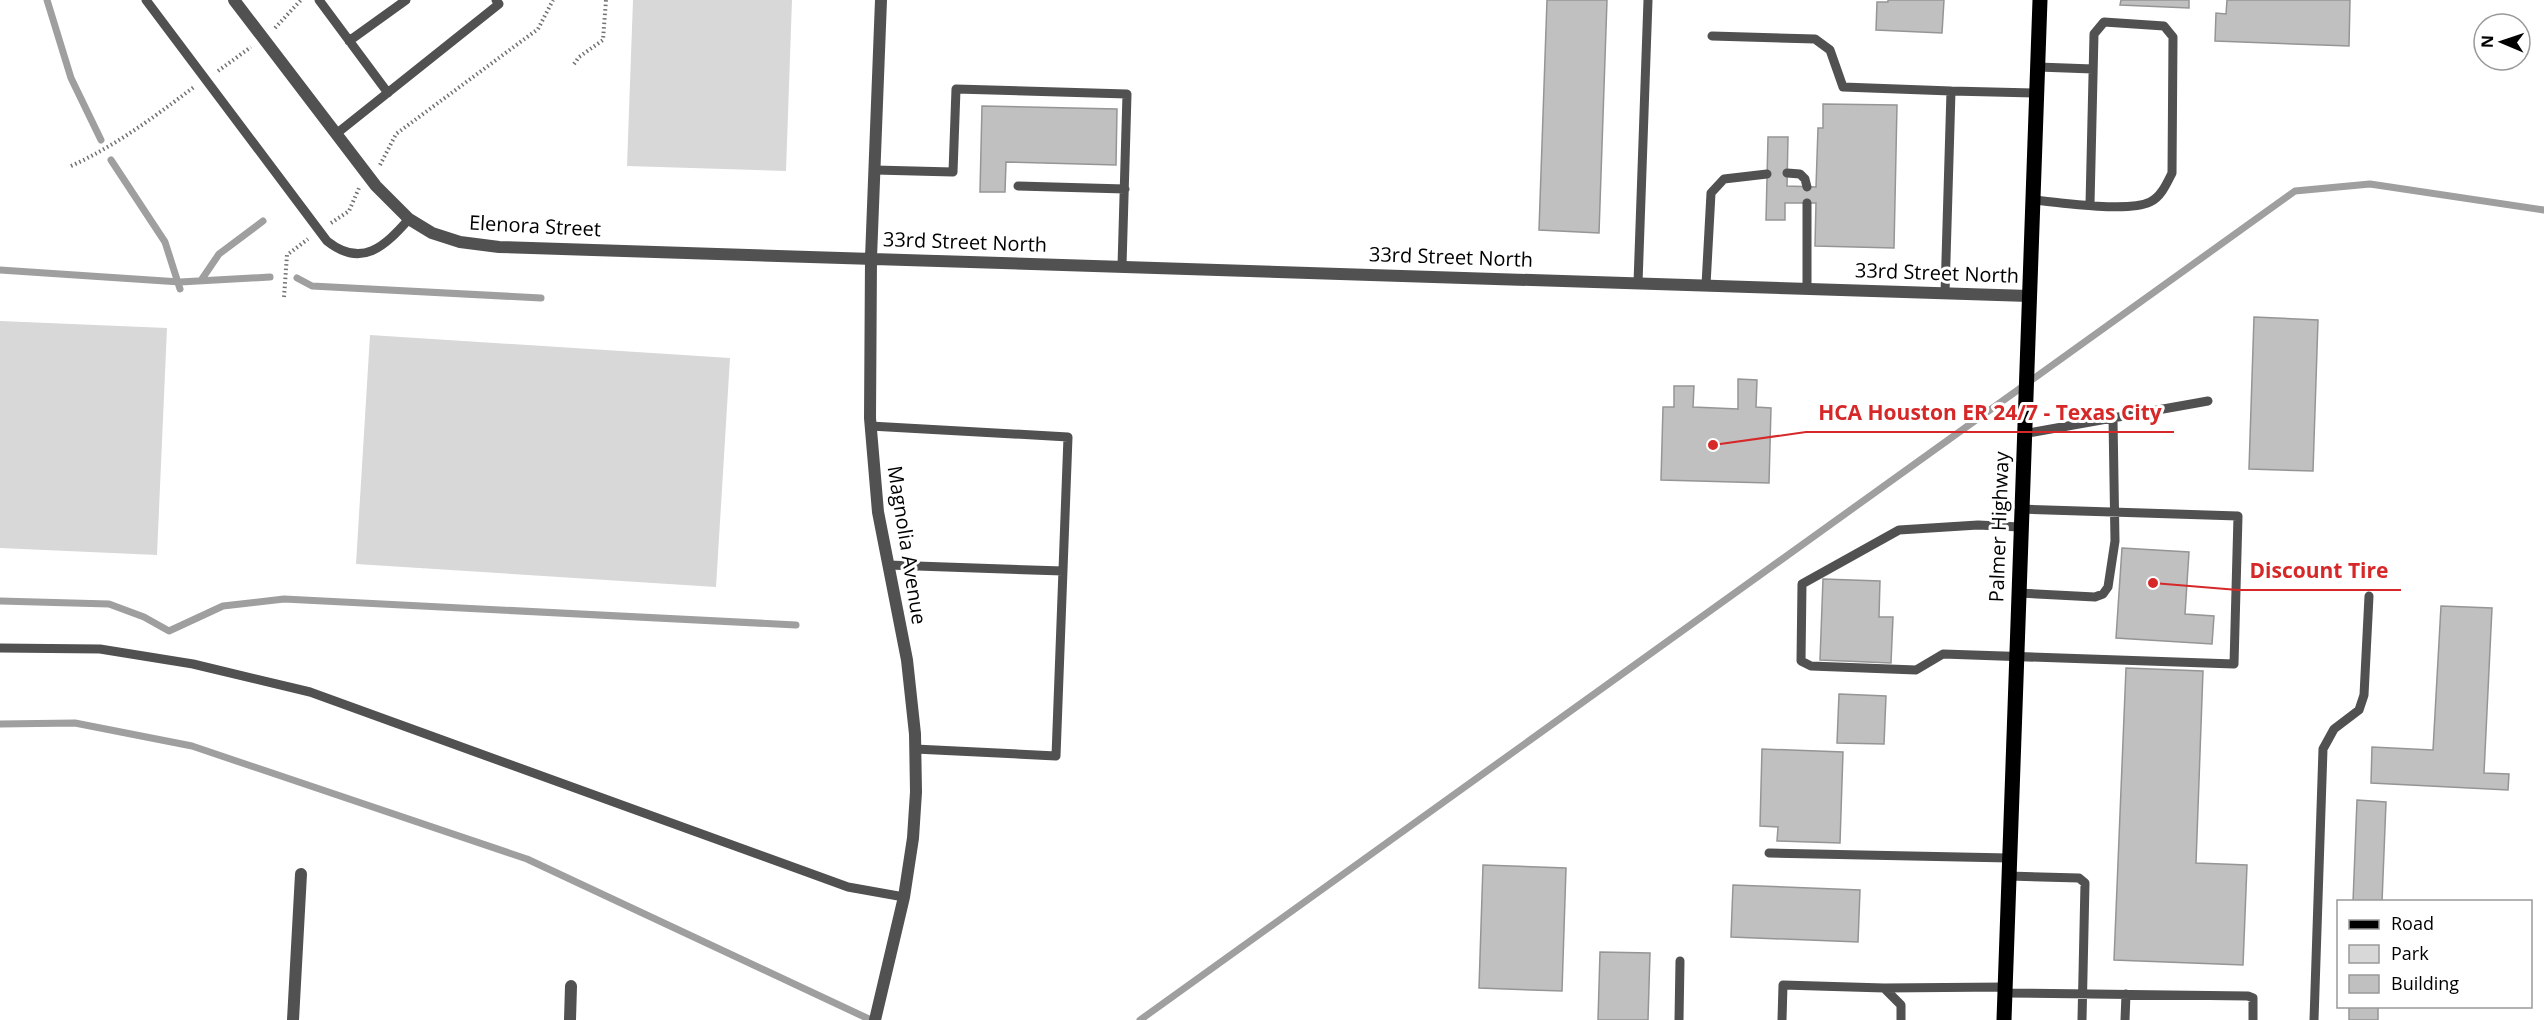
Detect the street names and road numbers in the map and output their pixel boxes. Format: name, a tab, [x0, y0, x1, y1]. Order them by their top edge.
street label: Elenora Street	[468, 209, 602, 242]
street label: 33rd Street North	[882, 225, 1048, 258]
street label: 33rd Street North	[1368, 240, 1534, 273]
street label: 33rd Street North	[1854, 256, 2020, 289]
street label: Palmer Highway	[1982, 450, 2015, 603]
street label: Magnolia Avenue	[882, 464, 933, 626]

